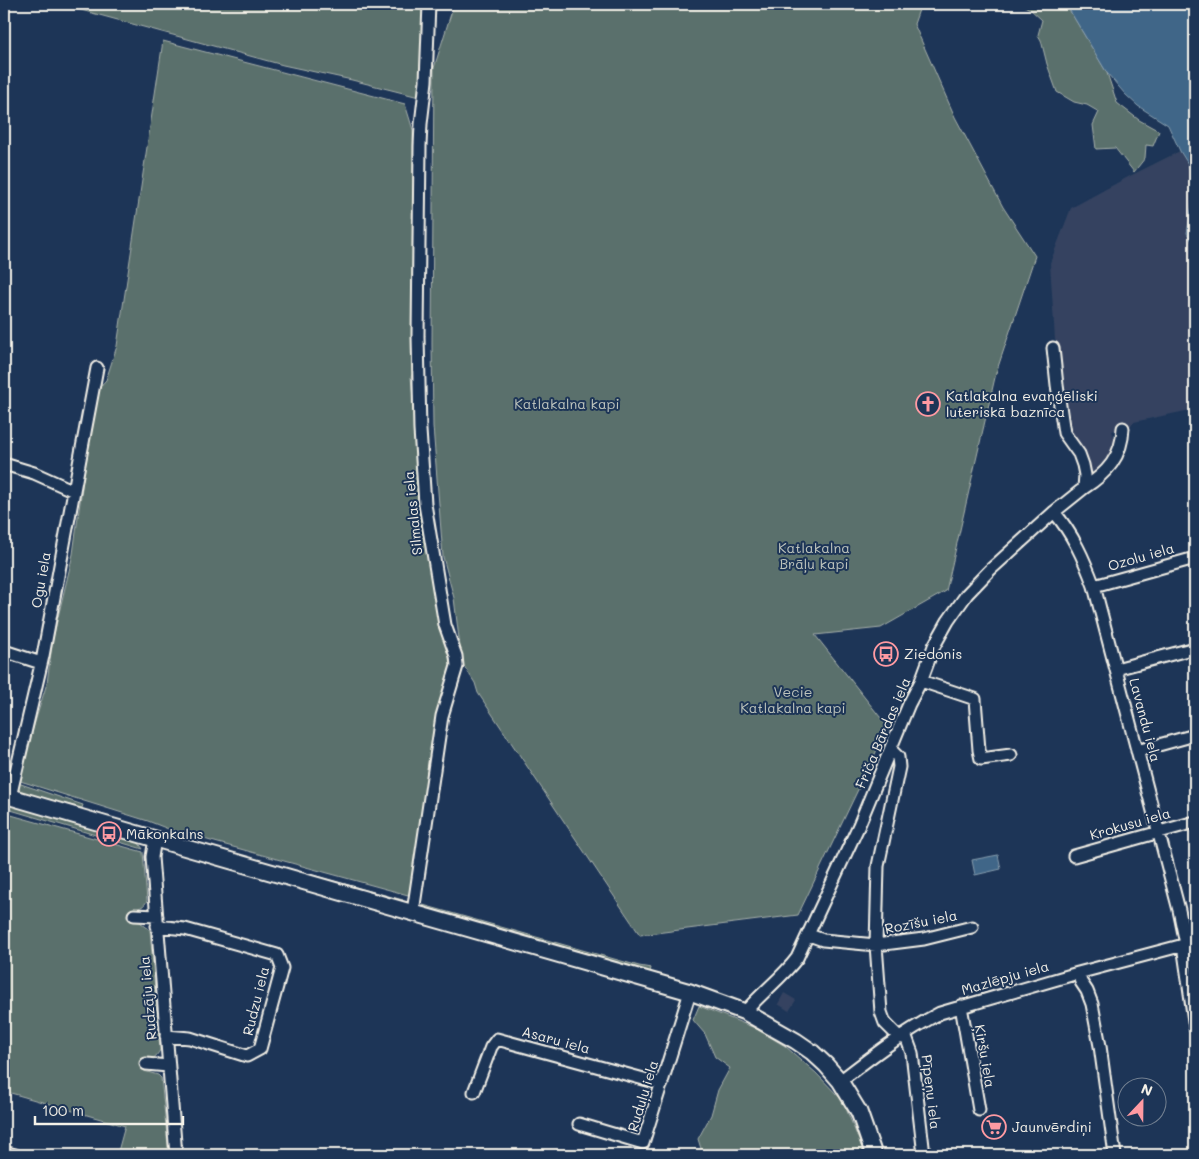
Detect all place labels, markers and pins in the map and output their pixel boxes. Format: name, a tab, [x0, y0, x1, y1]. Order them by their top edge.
place label: Katlakalna evaņģēliski luteriskā baznīca	[946, 386, 1098, 421]
church icon: Katlakalna evaņģēliski luteriskā baznīca	[915, 391, 941, 417]
bus stop icon: Ziedonis	[873, 641, 899, 667]
place label: Ziedonis	[904, 644, 962, 663]
bus stop icon: Mākoņkalns	[96, 821, 122, 847]
place label: Mākoņkalns	[126, 824, 204, 843]
supermarket icon: Jaunvērdiņi	[981, 1114, 1007, 1140]
place label: Jaunvērdiņi	[1012, 1117, 1092, 1136]

